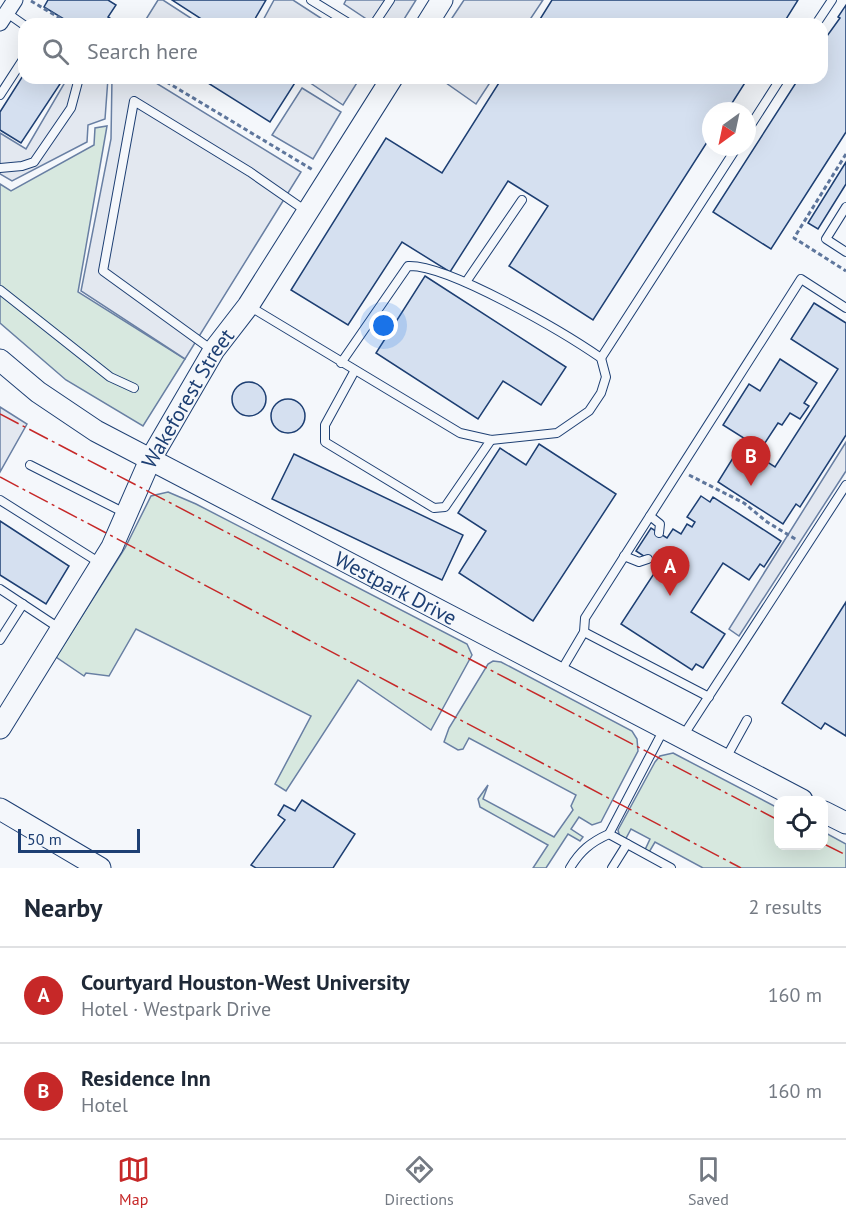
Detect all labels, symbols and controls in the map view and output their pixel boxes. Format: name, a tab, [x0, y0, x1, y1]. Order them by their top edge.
search box	[18, 18, 828, 84]
icon: search	[39, 35, 72, 68]
text: Search here	[87, 37, 198, 65]
north arrow	[702, 102, 756, 156]
your location	[369, 311, 398, 340]
street label: Wakeforest Street	[135, 323, 239, 473]
pin: B	[732, 436, 771, 486]
street label: Westpark Drive	[330, 545, 462, 631]
pin: A	[650, 546, 690, 596]
map controls	[774, 796, 828, 850]
button: locate	[774, 796, 828, 850]
scale bar	[18, 826, 140, 854]
text: 50 m	[27, 829, 62, 849]
text: Nearby	[24, 891, 102, 924]
text: 2 results	[749, 894, 822, 920]
text: Courtyard Houston-West University	[81, 968, 410, 996]
text: A	[37, 982, 50, 1008]
text: 160 m	[768, 982, 822, 1008]
text: Hotel · Westpark Drive	[81, 996, 271, 1022]
text: Residence Inn	[81, 1064, 211, 1092]
text: B	[38, 1078, 49, 1104]
text: 160 m	[768, 1078, 822, 1104]
text: Hotel	[81, 1092, 128, 1118]
tab: Map	[117, 1153, 150, 1209]
tab: Directions	[385, 1153, 454, 1209]
tab: Saved	[688, 1153, 729, 1209]

